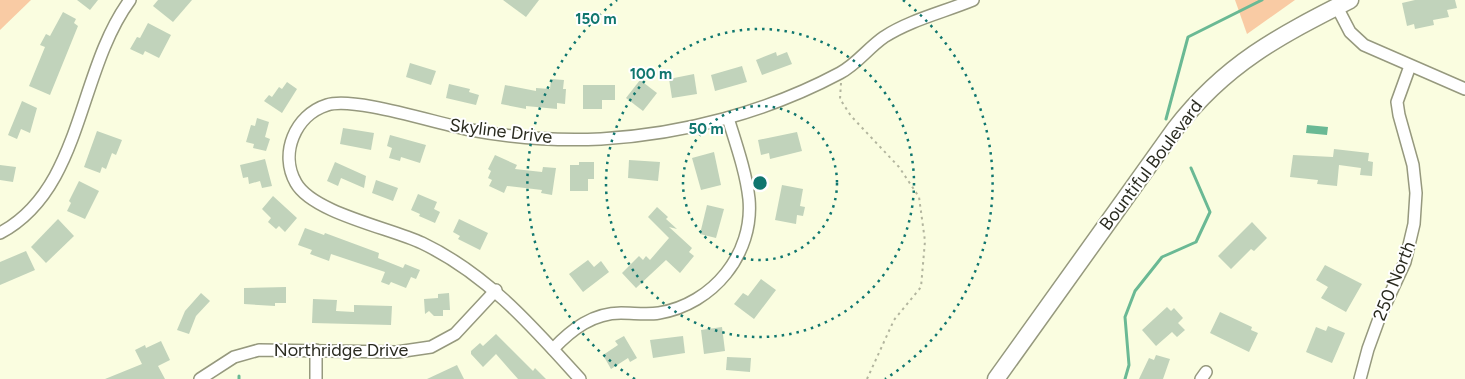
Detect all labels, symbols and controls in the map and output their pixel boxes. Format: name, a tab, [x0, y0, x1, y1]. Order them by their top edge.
text: 150 m	[575, 10, 617, 28]
text: 100 m	[630, 65, 672, 83]
street label: Bountiful Boulevard	[1095, 95, 1207, 235]
street label: Skyline Drive	[448, 114, 554, 148]
text: 50 m	[688, 120, 724, 138]
centre of rings	[751, 174, 769, 192]
street label: 250 North	[1368, 238, 1420, 324]
street label: Northridge Drive	[274, 339, 408, 361]

